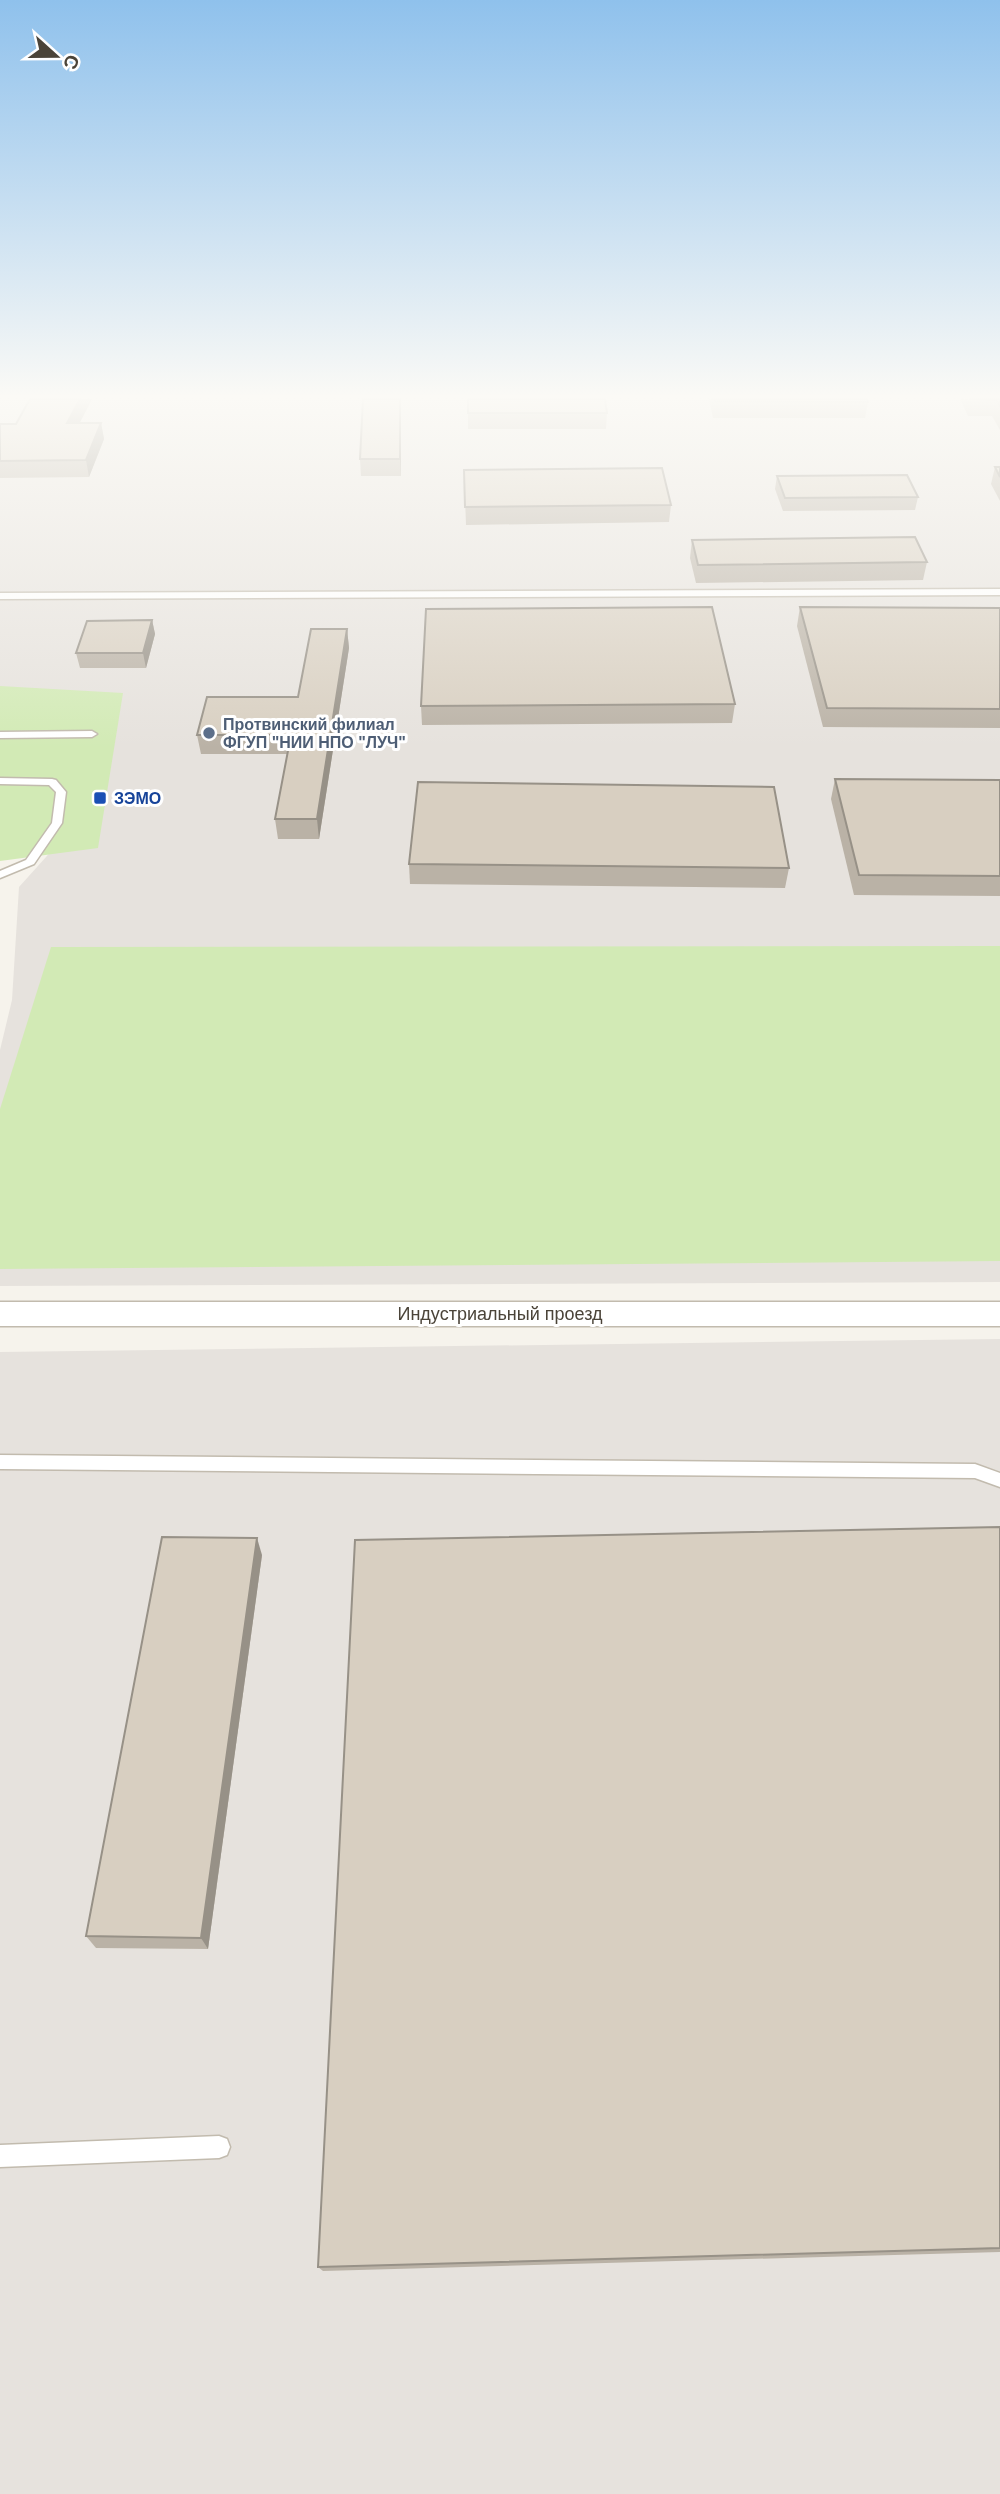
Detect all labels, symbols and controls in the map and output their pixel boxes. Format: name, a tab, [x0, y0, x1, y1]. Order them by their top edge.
north arrow	[21, 21, 91, 91]
text: С	[59, 52, 84, 72]
place label: Протвинский филиал ФГУП "НИИ НПО "ЛУЧ"	[223, 716, 406, 751]
marker: Протвинский филиал ФГУП "НИИ НПО "ЛУЧ"	[201, 725, 217, 741]
marker: ЗЭМО	[92, 790, 108, 806]
place label: ЗЭМО	[114, 790, 161, 807]
street label: Индустриальный проезд	[397, 1304, 603, 1324]

